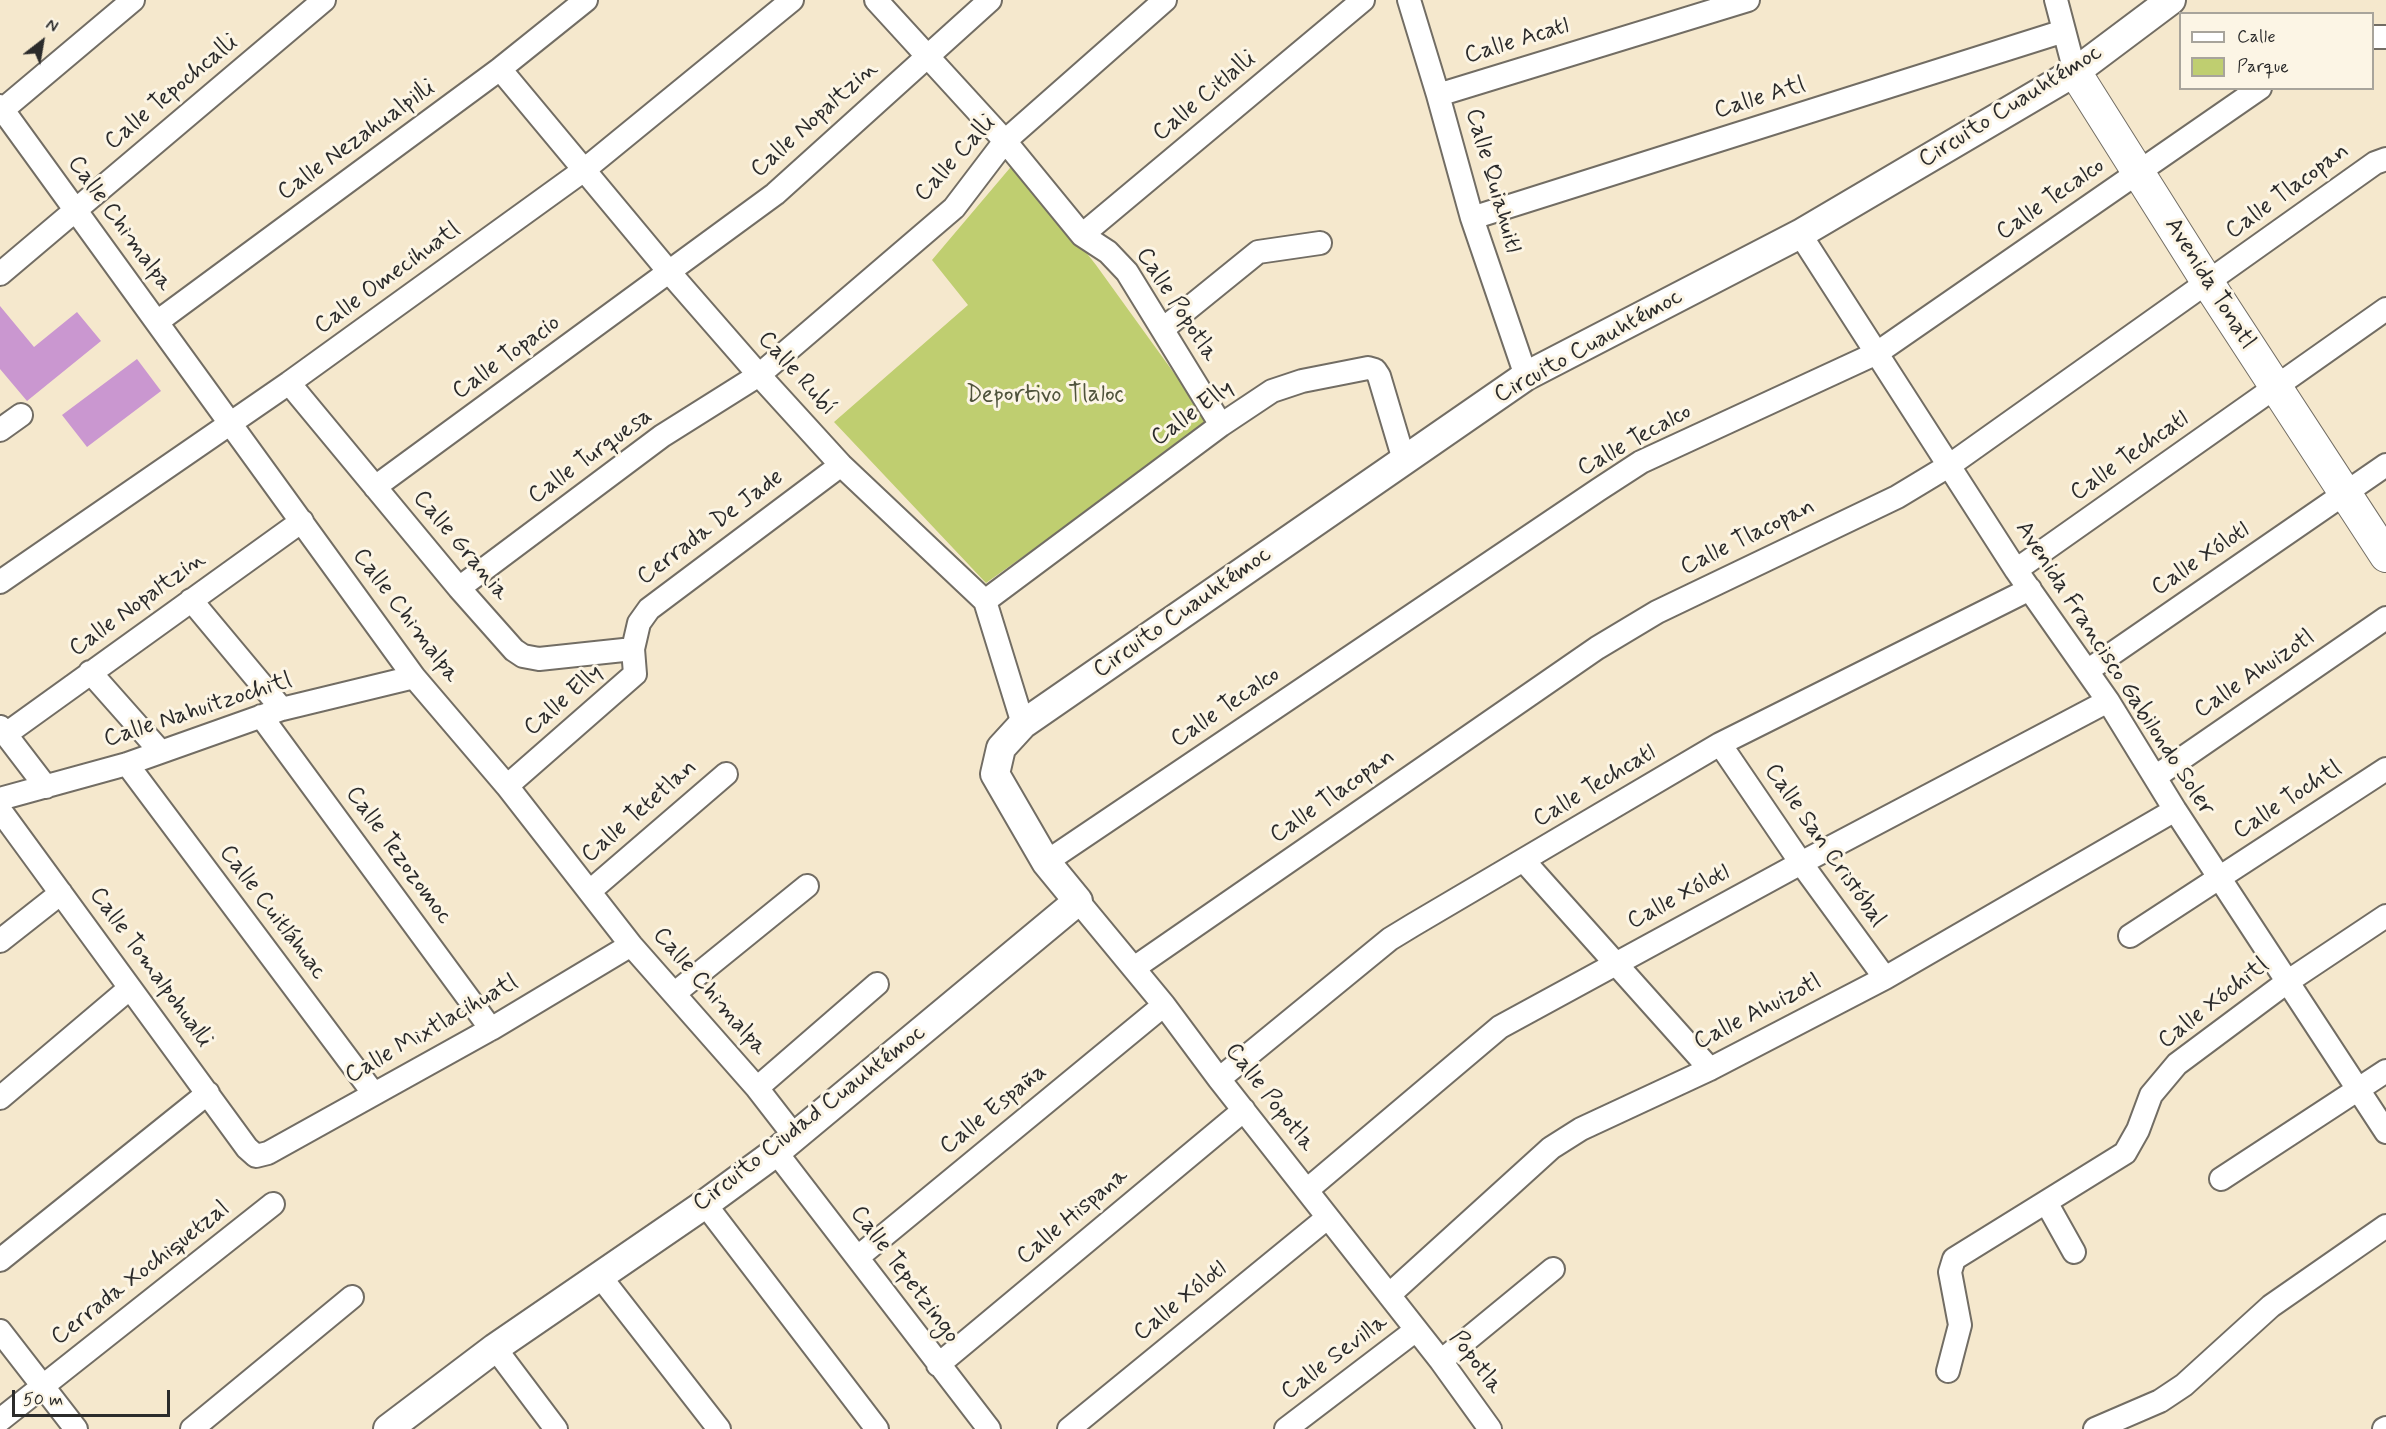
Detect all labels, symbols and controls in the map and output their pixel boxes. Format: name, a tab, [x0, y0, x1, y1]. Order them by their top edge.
north arrow	[12, 12, 72, 72]
street label: Calle Acatl	[1461, 12, 1573, 72]
legend	[2179, 12, 2374, 90]
text: N	[42, 14, 62, 38]
text: Calle	[2237, 25, 2276, 49]
street label: Calle Tepochcalli	[99, 29, 245, 157]
street label: Circuito Cuauhtémoc	[1914, 39, 2108, 175]
street label: Calle Citlalli	[1147, 45, 1263, 149]
street label: Calle Nopaltzin	[746, 55, 884, 185]
text: Parque	[2237, 55, 2289, 79]
street label: Calle Atl	[1711, 72, 1809, 126]
street label: Calle Nezahualpilli	[273, 74, 441, 208]
street label: Calle Quiahuitl	[1458, 105, 1526, 257]
street label: Calle Calli	[909, 109, 1003, 209]
street label: Calle Tlacopan	[2221, 137, 2355, 247]
street label: Calle Chimalpa	[60, 151, 178, 297]
street label: Calle Tecalco	[1991, 152, 2111, 248]
street label: Avenida Tonatl	[2157, 213, 2261, 355]
street label: Calle Omecihuatl	[309, 216, 467, 342]
street label: Calle Popotla	[1129, 243, 1223, 367]
street label: Circuito Cuauhtémoc	[1490, 283, 1688, 411]
street label: Calle Topacio	[447, 309, 567, 407]
street label: Calle Rubí	[750, 326, 842, 422]
street label: Calle Elly	[1146, 374, 1240, 454]
park label: Deportivo Tlaloc	[966, 382, 1124, 410]
street label: Calle Tecalco	[1573, 398, 1697, 484]
street label: Calle Turquesa	[523, 402, 659, 512]
street label: Calle Techcatl	[2065, 406, 2195, 508]
street label: Cerrada De Jade	[632, 464, 790, 592]
street label: Calle Grania	[406, 485, 514, 607]
street label: Calle Tlacopan	[1676, 493, 1820, 583]
street label: Avenida Francisco Gabilondo Soler	[2008, 516, 2220, 822]
street label: Calle Xólotl	[2147, 517, 2255, 603]
street label: Circuito Cuauhtémoc	[1088, 541, 1278, 685]
street label: Calle Chimalpa	[345, 543, 465, 689]
street label: Calle Nopaltzin	[64, 546, 212, 664]
street label: Calle Ahuizotl	[2189, 624, 2321, 726]
street label: Calle Elly	[519, 659, 609, 743]
street label: Calle Tecalco	[1166, 661, 1286, 755]
street label: Calle Nahuitzochitl	[100, 667, 296, 755]
street label: Calle Techcatl	[1528, 739, 1662, 835]
street label: Calle Tlacopan	[1265, 743, 1401, 851]
street label: Calle Tetetlan	[576, 754, 704, 870]
street label: Calle Tochtl	[2228, 755, 2348, 847]
street label: Calle San Cristóbal	[1757, 759, 1891, 933]
street label: Calle Tezozomoc	[338, 781, 458, 931]
street label: Calle Cuitláhuac	[212, 840, 332, 986]
street label: Calle Xólotl	[1623, 859, 1735, 937]
street label: Calle Tomalpohualli	[82, 882, 218, 1054]
street label: Calle Chimalpa	[645, 922, 773, 1062]
street label: Calle Xóchitl	[2153, 952, 2275, 1056]
street label: Calle Mixtlacihuatl	[341, 969, 523, 1091]
street label: Calle Ahuizotl	[1689, 969, 1827, 1057]
street label: Circuito Ciudad Cuauhtémoc	[688, 1019, 932, 1219]
street label: Calle Popotla	[1218, 1038, 1320, 1158]
street label: Calle España	[935, 1058, 1053, 1162]
street label: Calle Hispana	[1011, 1162, 1135, 1272]
street label: Cerrada Xochiquetzal	[46, 1195, 236, 1353]
street label: Calle Tepetzingo	[843, 1200, 965, 1350]
street label: Calle Xólotl	[1129, 1256, 1233, 1348]
street label: Calle Sevilla	[1276, 1309, 1394, 1407]
street label: Popotla	[1442, 1326, 1508, 1400]
scale bar	[15, 1378, 172, 1416]
text: 50 m	[23, 1388, 63, 1412]

